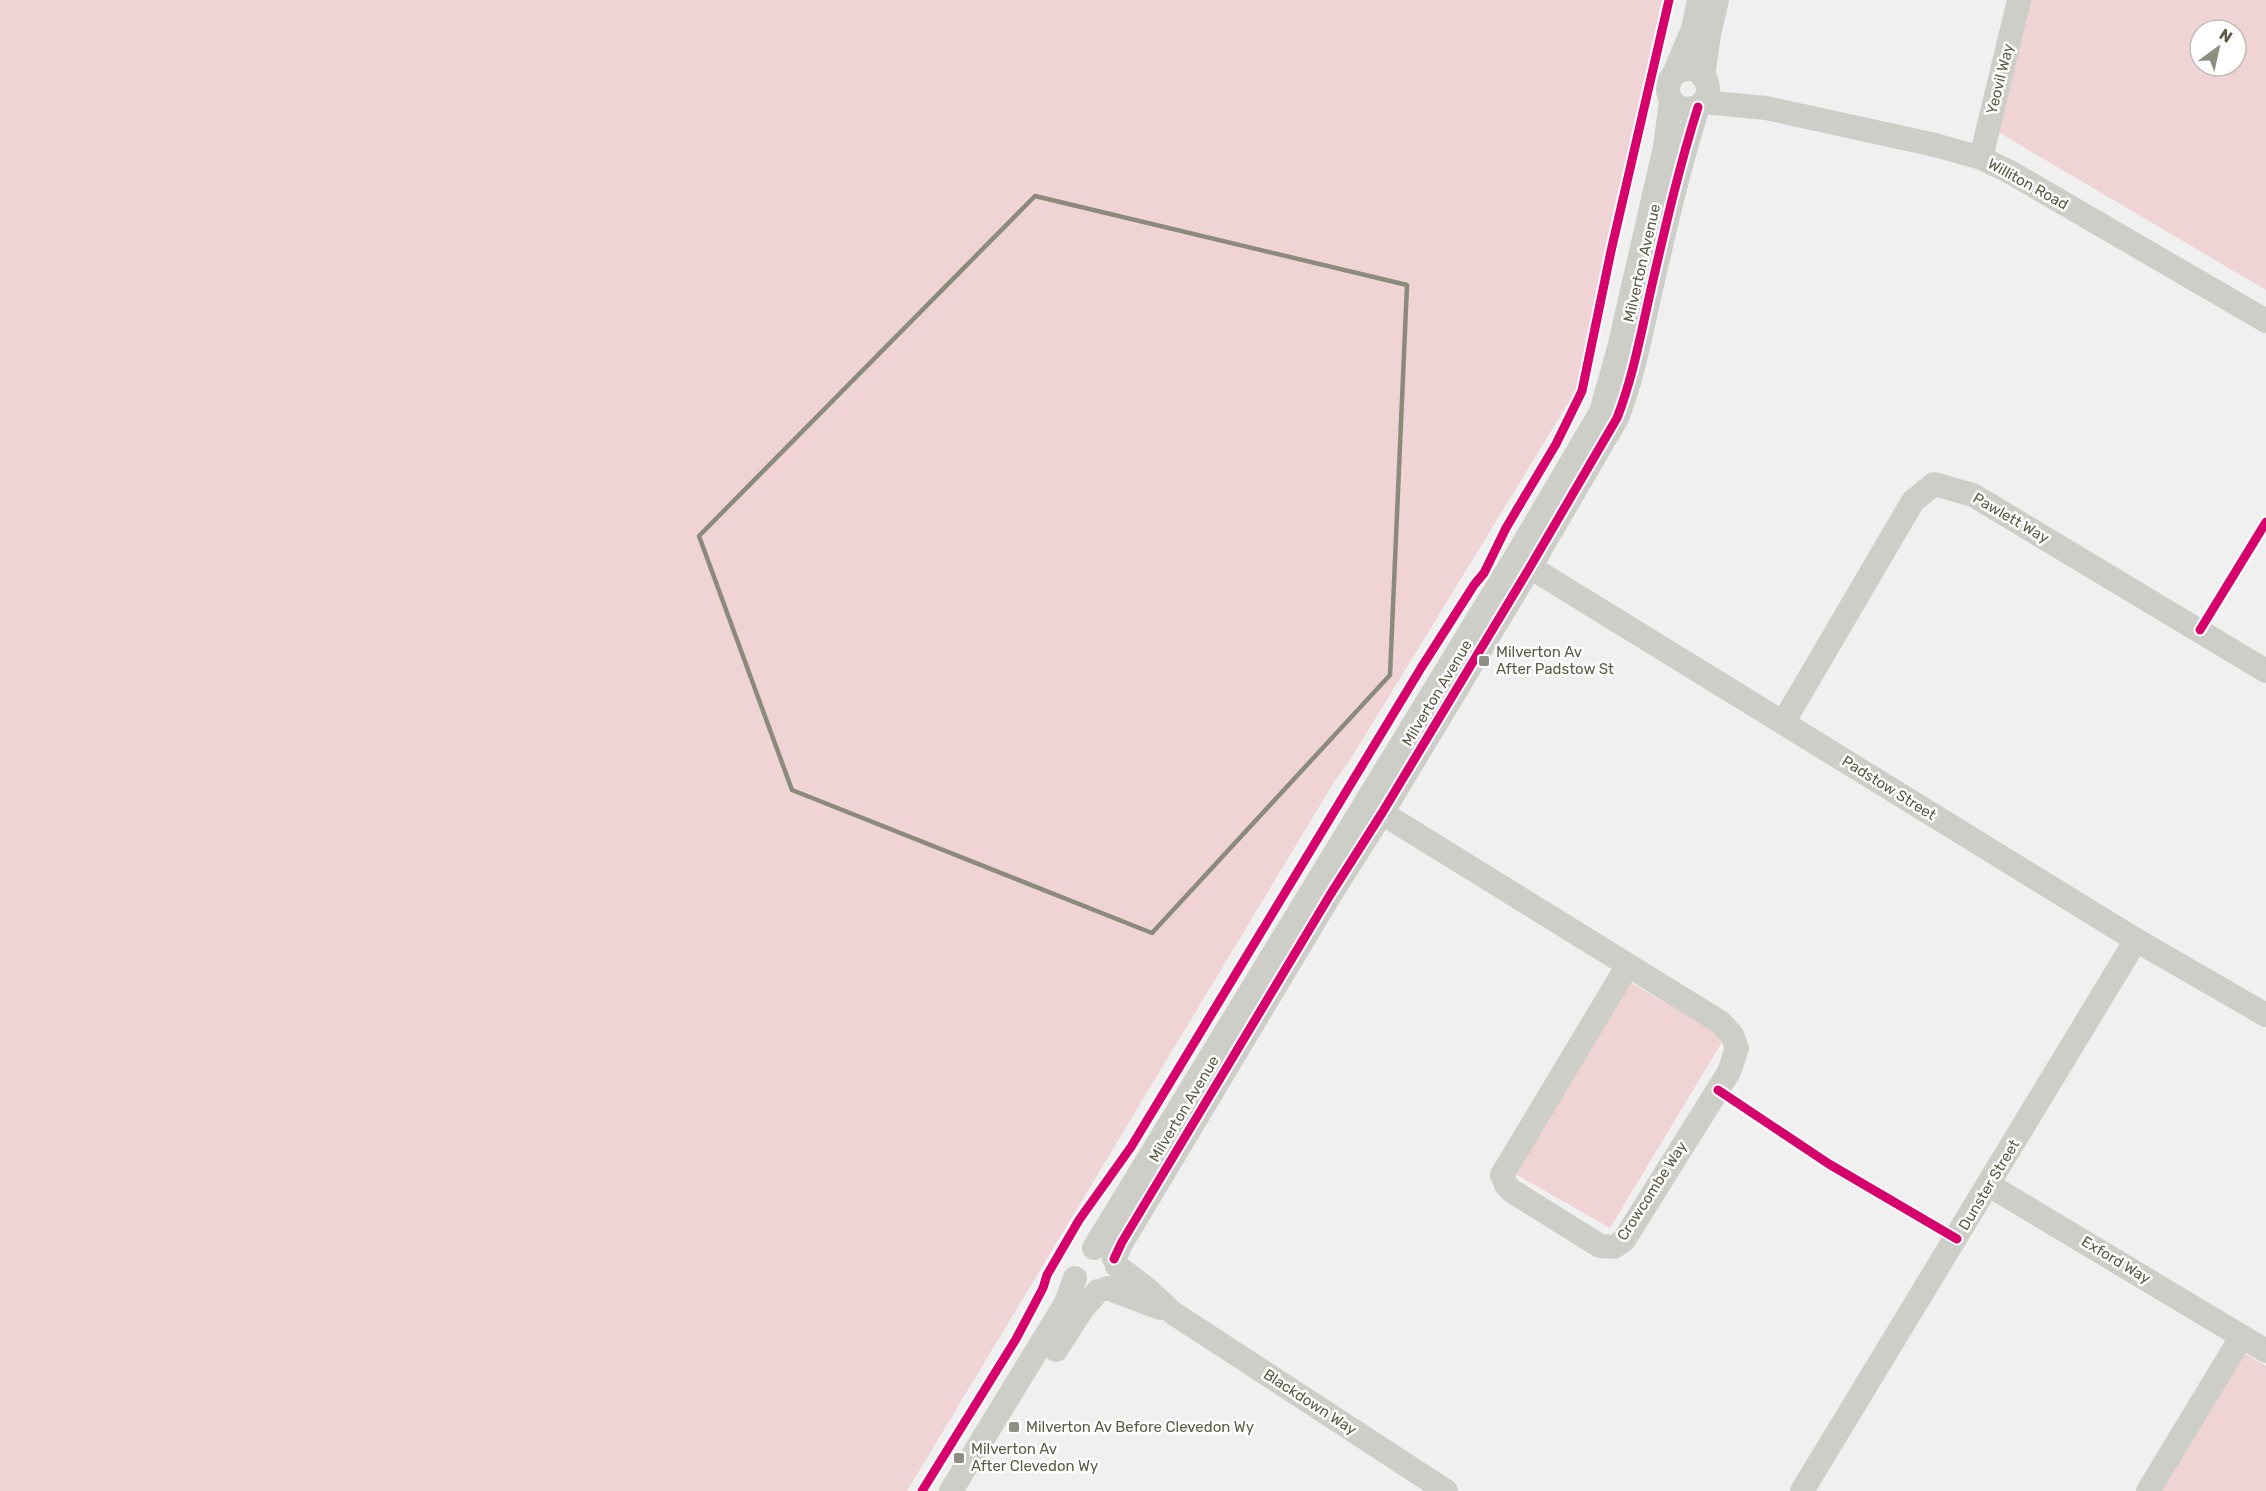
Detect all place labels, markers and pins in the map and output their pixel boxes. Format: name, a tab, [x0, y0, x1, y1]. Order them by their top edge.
place label: Milverton Av After Padstow St	[1496, 643, 1614, 678]
marker: Milverton Av After Padstow St	[1477, 654, 1491, 668]
place label: Milverton Av Before Clevedon Wy	[1026, 1418, 1254, 1436]
marker: Milverton Av Before Clevedon Wy	[1007, 1420, 1021, 1434]
place label: Milverton Av After Clevedon Wy	[971, 1440, 1098, 1475]
marker: Milverton Av After Clevedon Wy	[952, 1451, 966, 1465]

